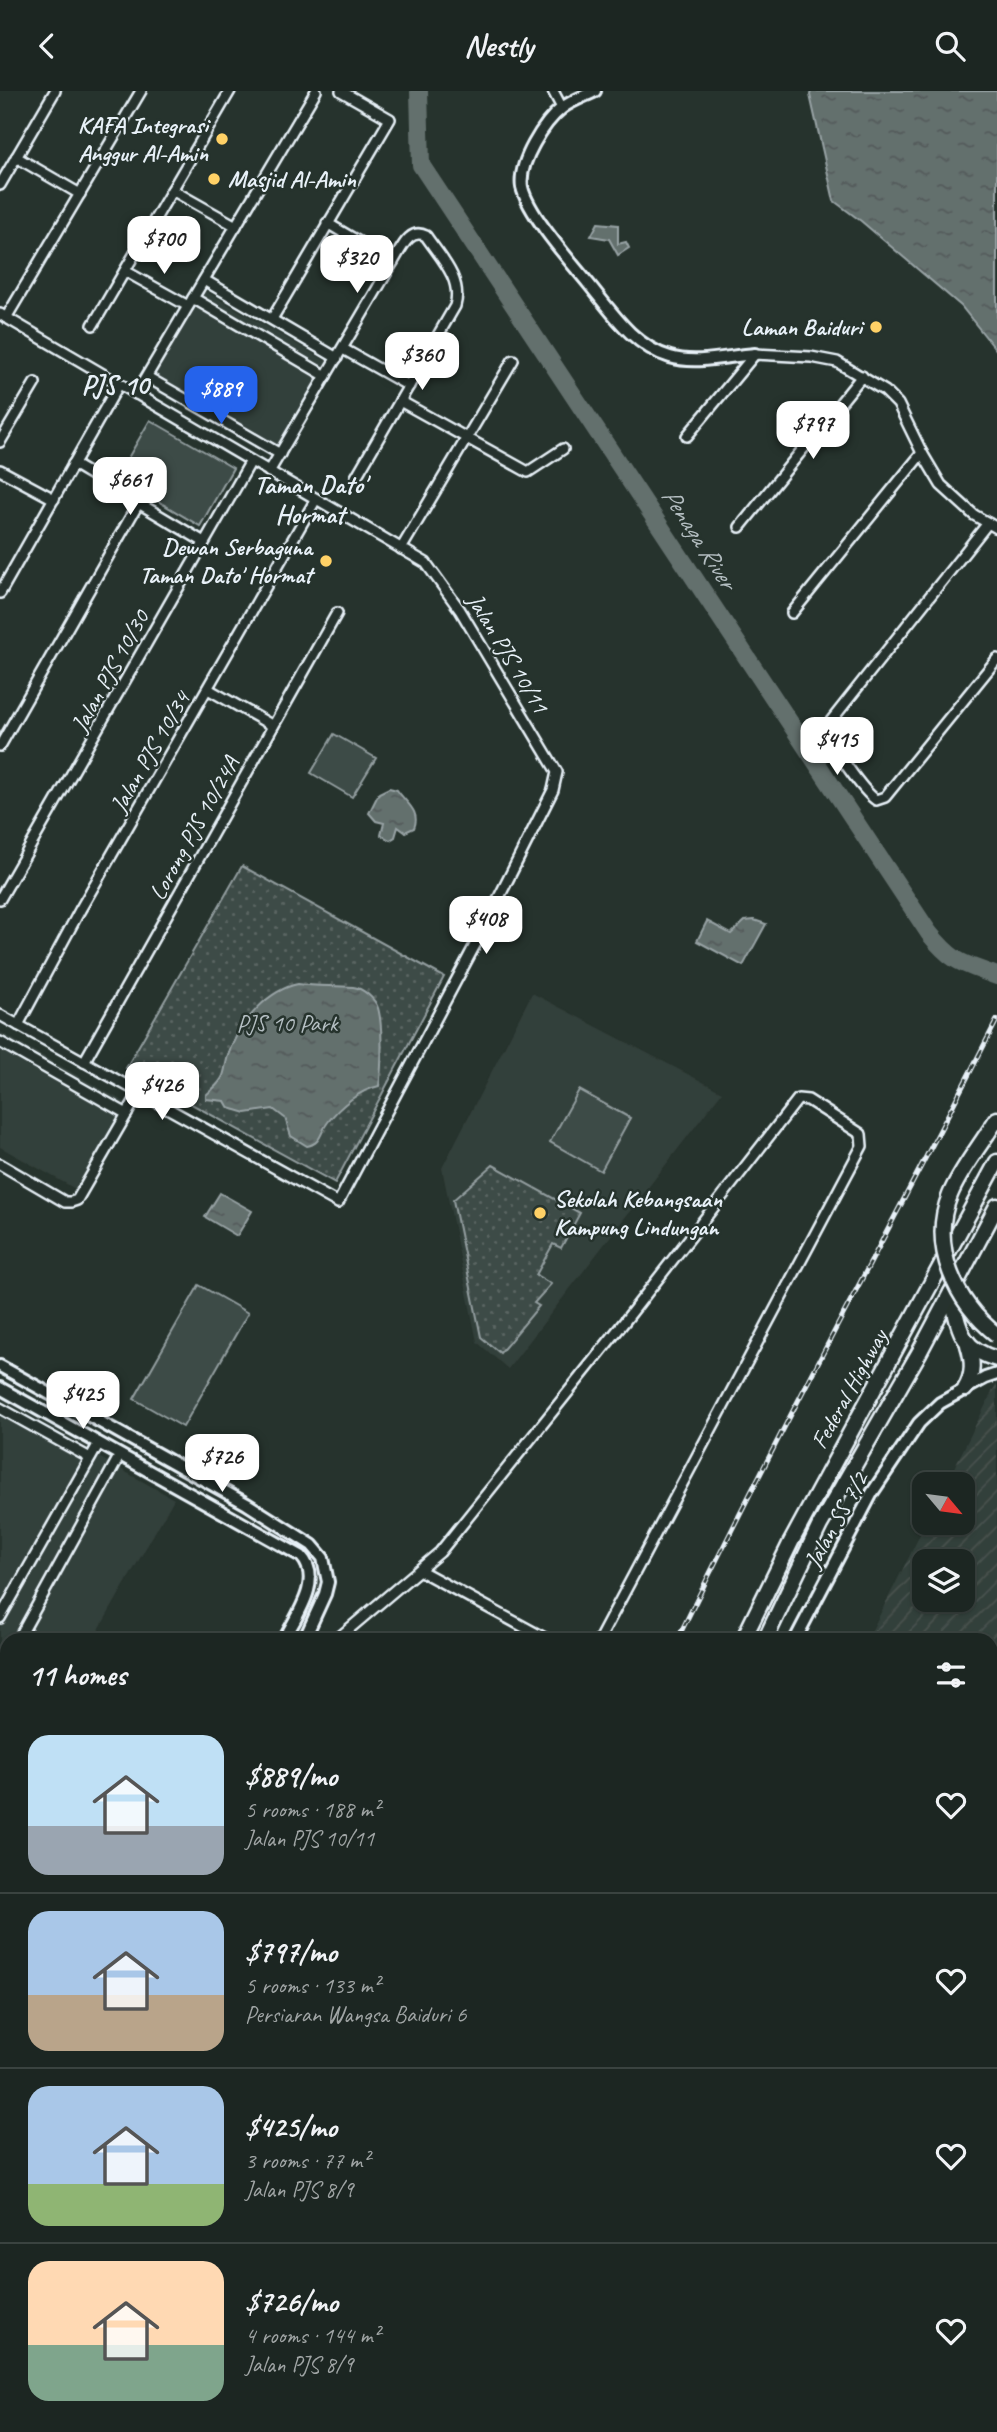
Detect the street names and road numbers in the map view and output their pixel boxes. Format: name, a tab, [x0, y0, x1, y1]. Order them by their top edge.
street label: Jalan PJS 10/11	[460, 587, 556, 719]
street label: Jalan PJS 10/30	[64, 603, 157, 738]
street label: Jalan PJS 10/34	[103, 684, 198, 819]
street label: Lorong PJS 10/24A	[142, 750, 246, 905]
street label: Federal Highway	[804, 1323, 895, 1454]
street label: Jalan SS 7/2	[797, 1465, 876, 1574]

